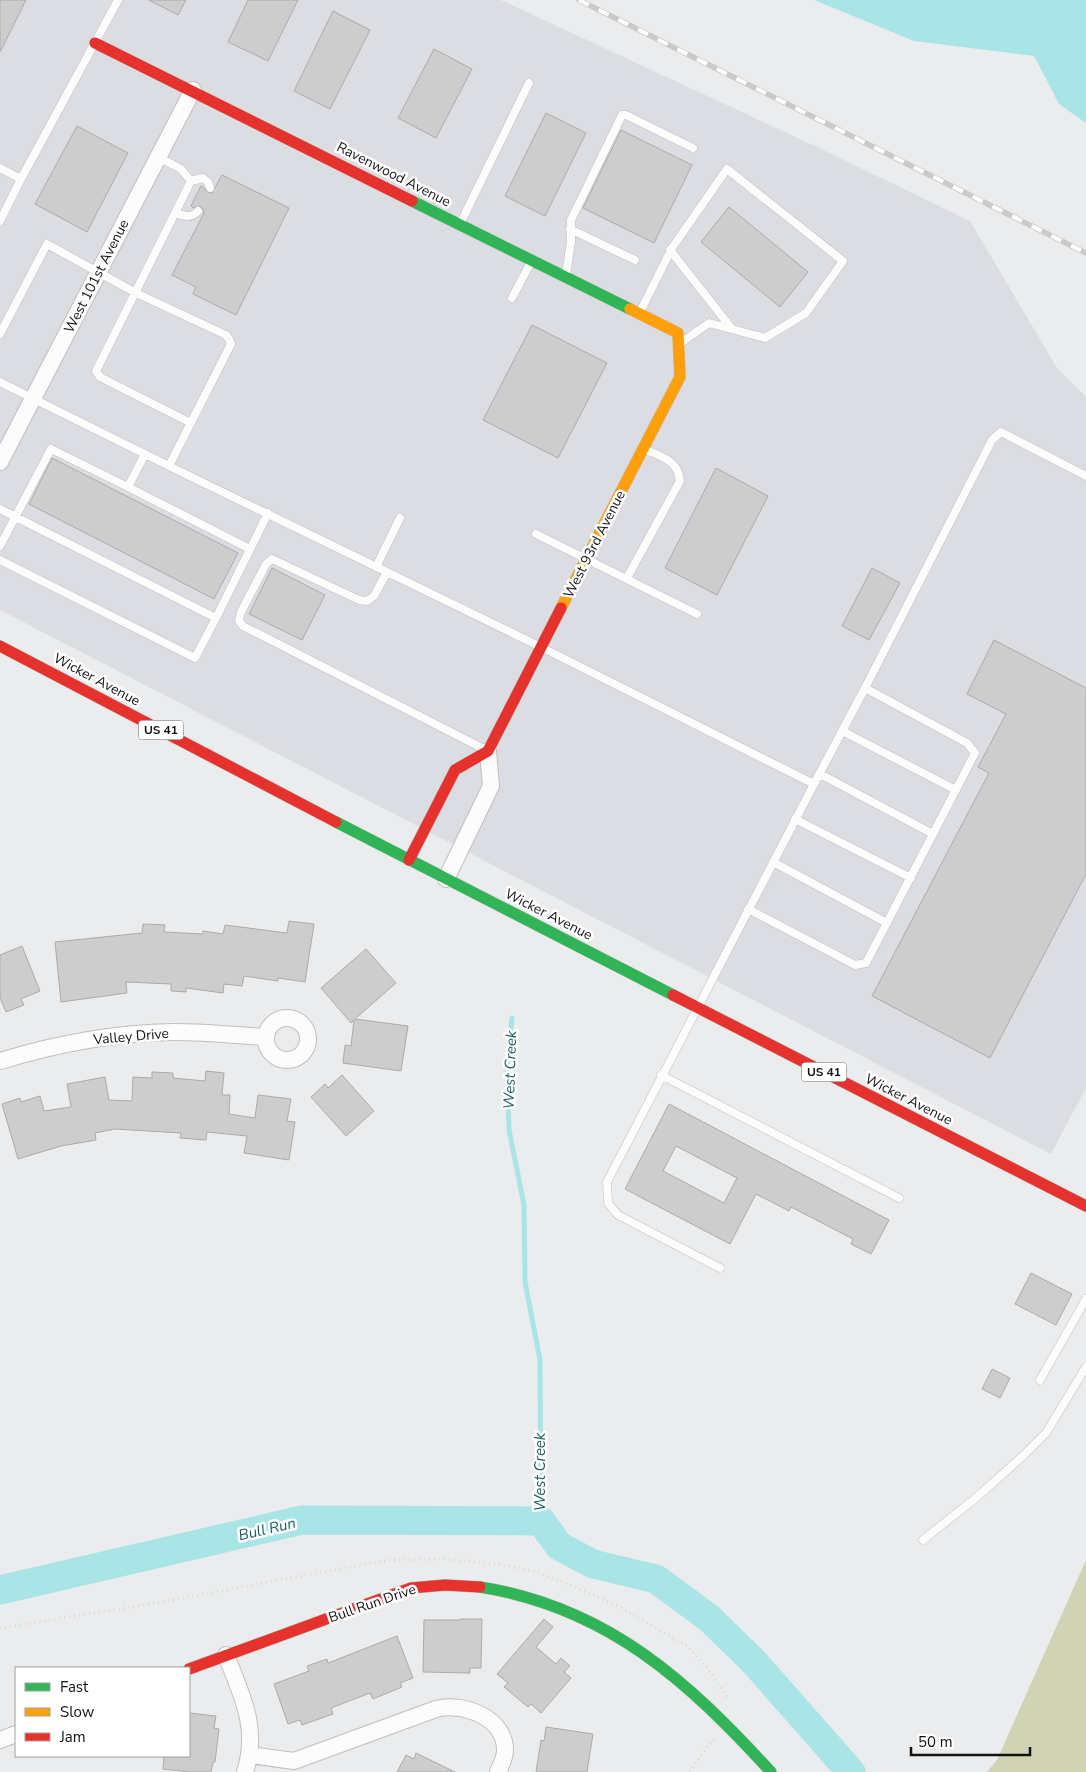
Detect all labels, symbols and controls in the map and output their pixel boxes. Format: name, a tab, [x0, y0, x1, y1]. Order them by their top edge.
street label: Ravenwood Avenue	[333, 137, 454, 211]
street label: West 101st Avenue	[60, 216, 133, 336]
street label: West 93rd Avenue	[559, 487, 630, 601]
street label: Wicker Avenue	[50, 649, 143, 710]
road number: US 41	[138, 720, 184, 740]
street label: Wicker Avenue	[502, 884, 596, 945]
street label: Valley Drive	[91, 1024, 170, 1049]
water label: West Creek	[499, 1030, 521, 1110]
road number: US 41	[802, 1062, 846, 1082]
street label: Wicker Avenue	[862, 1069, 956, 1130]
water label: West Creek	[530, 1432, 550, 1511]
water label: Bull Run	[236, 1513, 298, 1545]
street label: Bull Run Drive	[326, 1580, 418, 1627]
legend	[15, 1667, 190, 1757]
text: Fast	[60, 1677, 89, 1697]
text: Slow	[60, 1702, 95, 1722]
scale bar	[911, 1724, 1030, 1756]
text: Jam	[59, 1727, 86, 1747]
text: 50 m	[918, 1732, 953, 1752]

